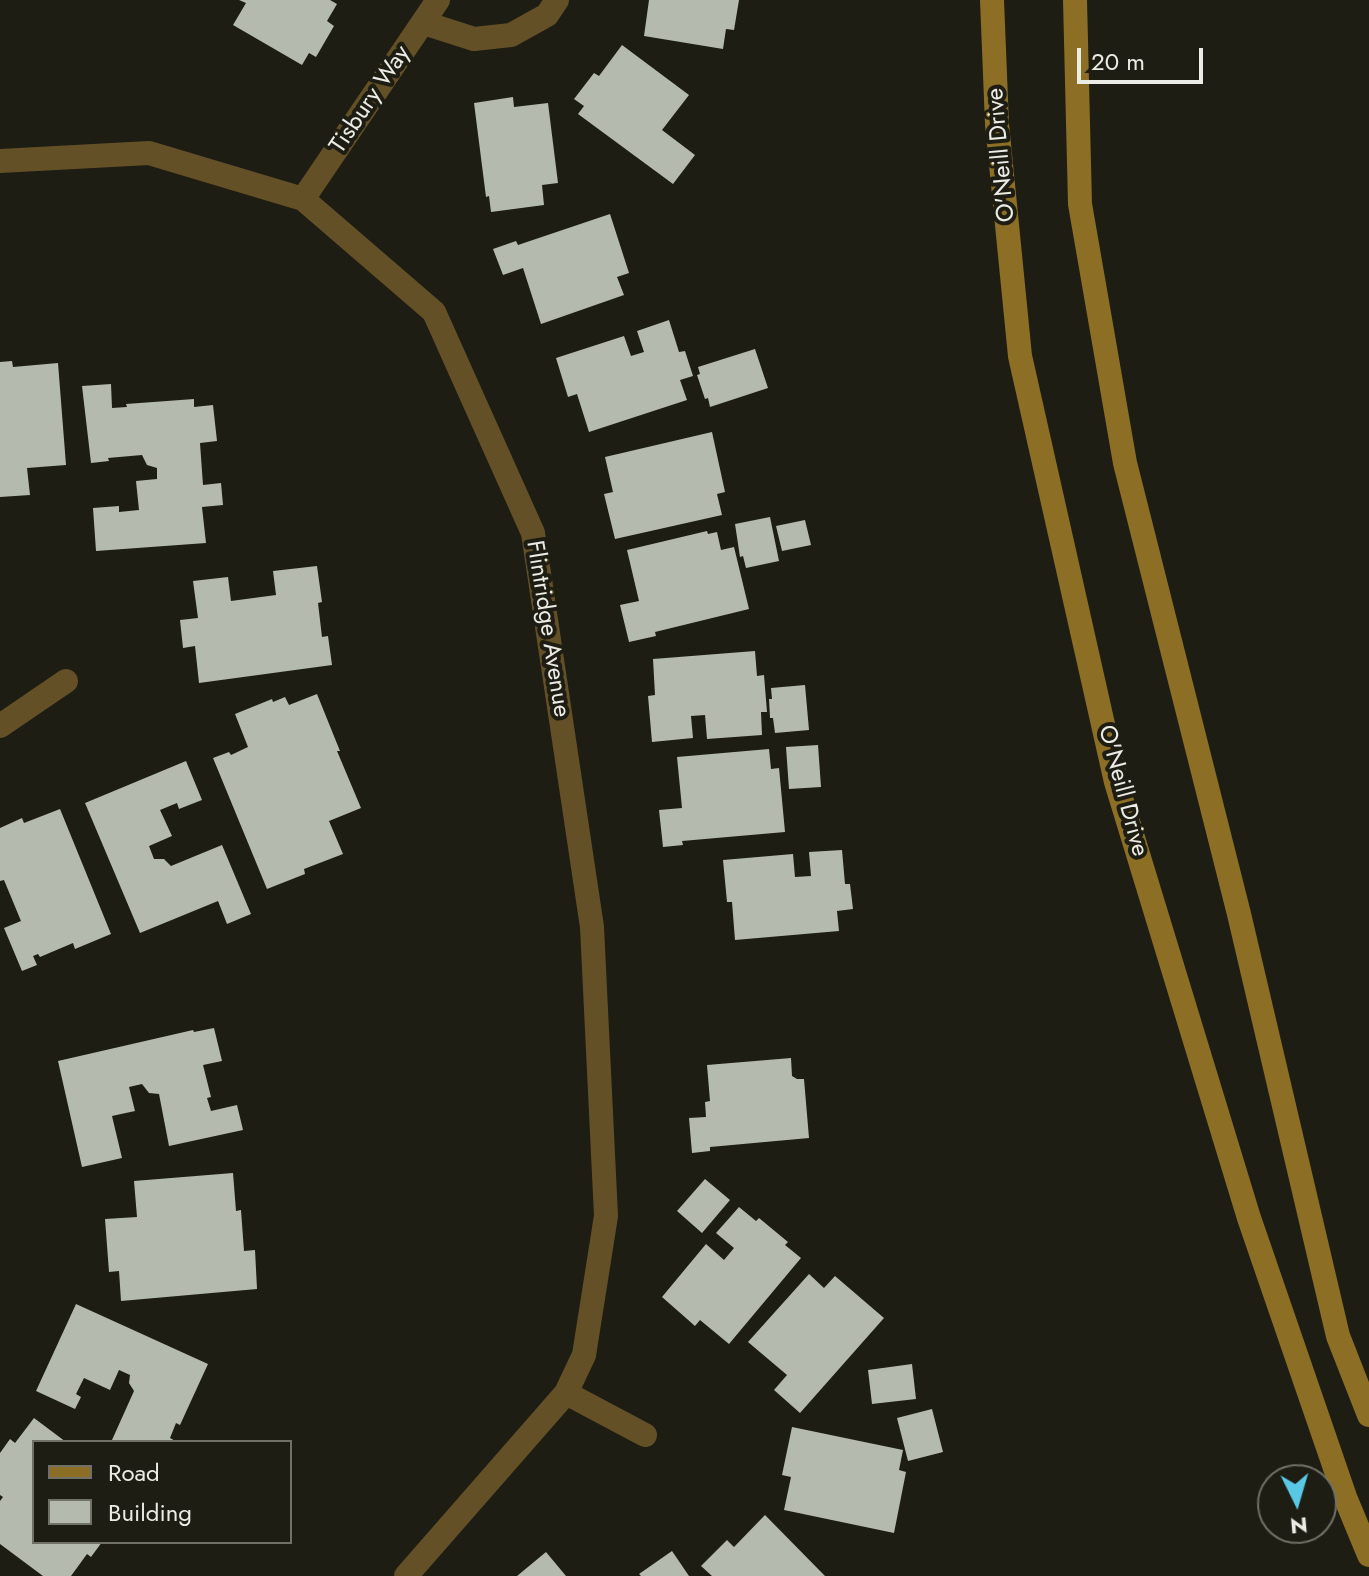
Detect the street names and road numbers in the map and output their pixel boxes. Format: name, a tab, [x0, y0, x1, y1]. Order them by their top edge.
street label: Tisbury Way	[325, 41, 417, 159]
street label: O'Neill Drive	[982, 87, 1022, 223]
street label: Flintridge Avenue	[519, 539, 575, 719]
street label: O'Neill Drive	[1091, 722, 1153, 860]

